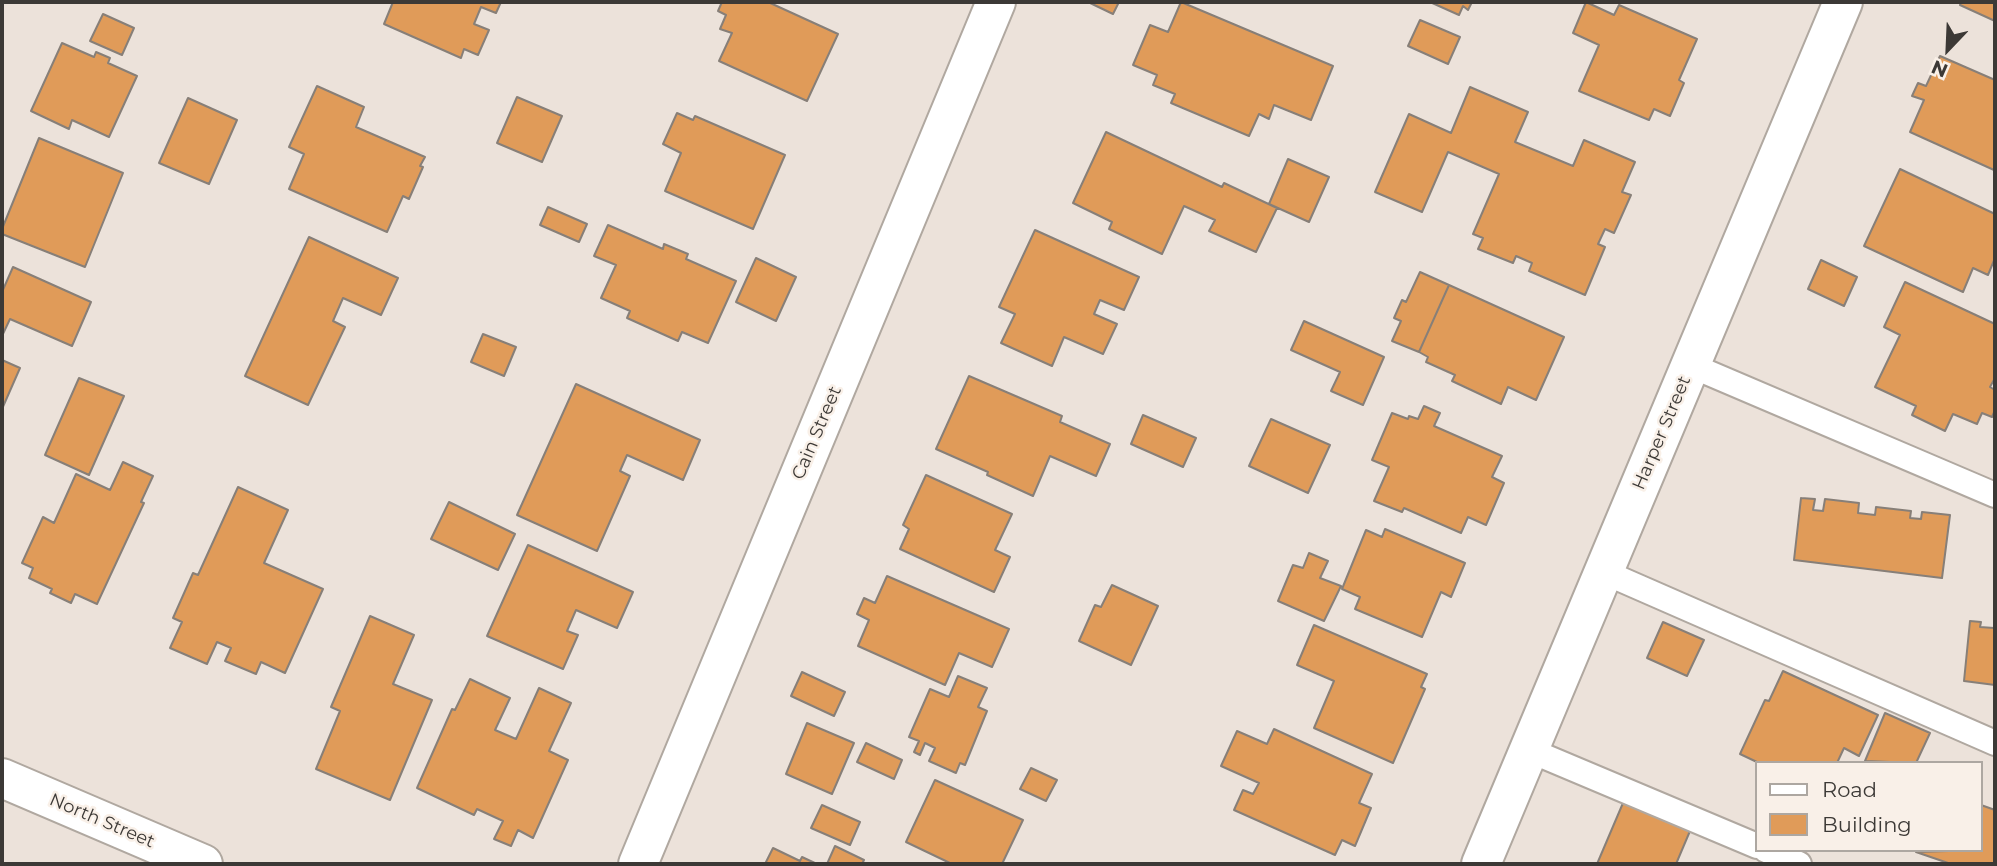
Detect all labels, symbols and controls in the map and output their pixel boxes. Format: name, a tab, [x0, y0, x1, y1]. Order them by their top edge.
north arrow	[1913, 14, 1983, 84]
text: N	[1928, 55, 1951, 82]
street label: Harper Street	[1628, 373, 1696, 493]
street label: Cain Street	[788, 383, 846, 483]
legend	[1756, 761, 1983, 852]
text: Road	[1822, 777, 1877, 802]
street label: North Street	[46, 789, 158, 853]
text: Building	[1822, 812, 1912, 837]

